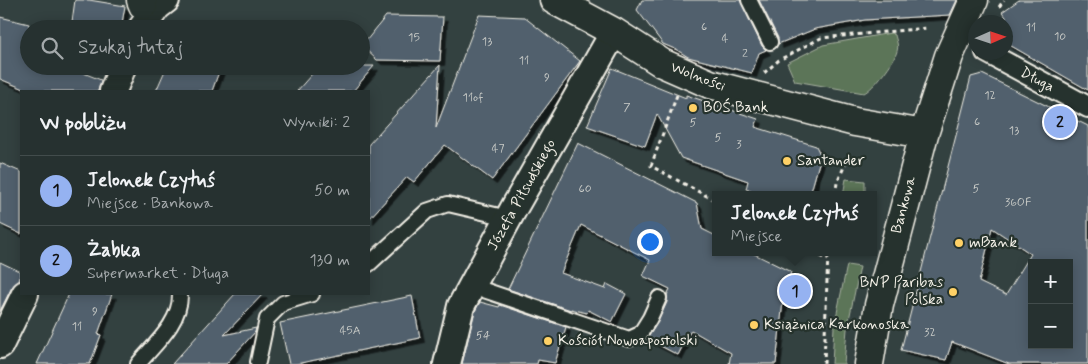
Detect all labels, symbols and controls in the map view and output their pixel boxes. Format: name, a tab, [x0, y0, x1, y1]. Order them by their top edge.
north arrow	[968, 15, 1013, 60]
house number: 6	[701, 19, 707, 35]
search box	[20, 20, 370, 75]
house number: 11	[1026, 20, 1036, 36]
house number: 10	[1054, 29, 1066, 45]
house number: 15	[408, 30, 420, 46]
house number: 4	[722, 31, 729, 47]
icon: search	[38, 34, 66, 62]
house number: 13	[482, 34, 492, 50]
text: Szukaj tutaj	[78, 35, 183, 60]
house number: 2	[742, 46, 748, 62]
house number: 11	[519, 53, 529, 69]
street label: Wolności	[668, 57, 728, 97]
street label: Długa	[1016, 63, 1058, 97]
house number: 9	[544, 70, 550, 86]
house number: 12	[984, 88, 996, 104]
house number: 11of	[463, 90, 483, 106]
place label: BOŚ Bank	[703, 97, 768, 118]
house number: 7	[623, 100, 631, 116]
marker: BOŚ Bank	[687, 102, 699, 114]
pin: 2	[1044, 103, 1076, 141]
text: W pobliżu	[40, 109, 126, 137]
text: Wyniki: 2	[283, 112, 350, 133]
house number: 6	[974, 114, 980, 130]
house number: 5	[689, 115, 697, 131]
house number: 13	[1009, 123, 1019, 139]
house number: 5	[714, 130, 722, 146]
street label: Józefa Piłsudskiego	[483, 136, 562, 255]
house number: 3	[736, 137, 742, 153]
house number: 47	[491, 141, 505, 157]
place label: Santander	[797, 151, 865, 171]
marker: Santander	[781, 155, 793, 167]
text: Jelonek Czytuś	[87, 168, 215, 193]
street label: Bankowa	[887, 173, 921, 236]
text: 1	[52, 180, 60, 201]
text: 50 m	[314, 180, 350, 201]
house number: 60	[578, 181, 592, 197]
house number: 5	[972, 181, 980, 197]
popup	[712, 191, 877, 256]
text: Miejsce · Bankowa	[87, 193, 213, 214]
house number: 36OF	[1005, 195, 1031, 211]
text: Jelonek Czytuś	[731, 201, 858, 226]
text: Miejsce	[731, 226, 782, 247]
your location	[637, 229, 663, 255]
place label: mBank	[969, 233, 1018, 253]
marker: mBank	[953, 237, 965, 249]
text: Żabka	[87, 238, 140, 263]
text: 2	[52, 250, 60, 271]
text: 130 m	[309, 250, 350, 271]
map controls	[1028, 259, 1073, 349]
button: +	[1028, 259, 1073, 304]
text: Supermarket · Długa	[87, 263, 229, 284]
pin: 1	[779, 272, 811, 310]
place label: BNP Paribas Polska	[860, 273, 943, 310]
marker: BNP Paribas Polska	[947, 286, 959, 298]
house number: 9	[92, 304, 98, 320]
button: −	[1028, 304, 1073, 349]
place label: Książnica Karkonoska	[764, 315, 910, 335]
house number: 11	[72, 319, 82, 335]
marker: Książnica Karkonoska	[748, 319, 760, 331]
house number: 45A	[339, 323, 361, 339]
house number: 32	[924, 325, 936, 341]
house number: 54	[476, 328, 490, 344]
place label: Kościół Nowoapostolski	[558, 331, 697, 351]
marker: Kościół Nowoapostolski	[542, 335, 554, 347]

